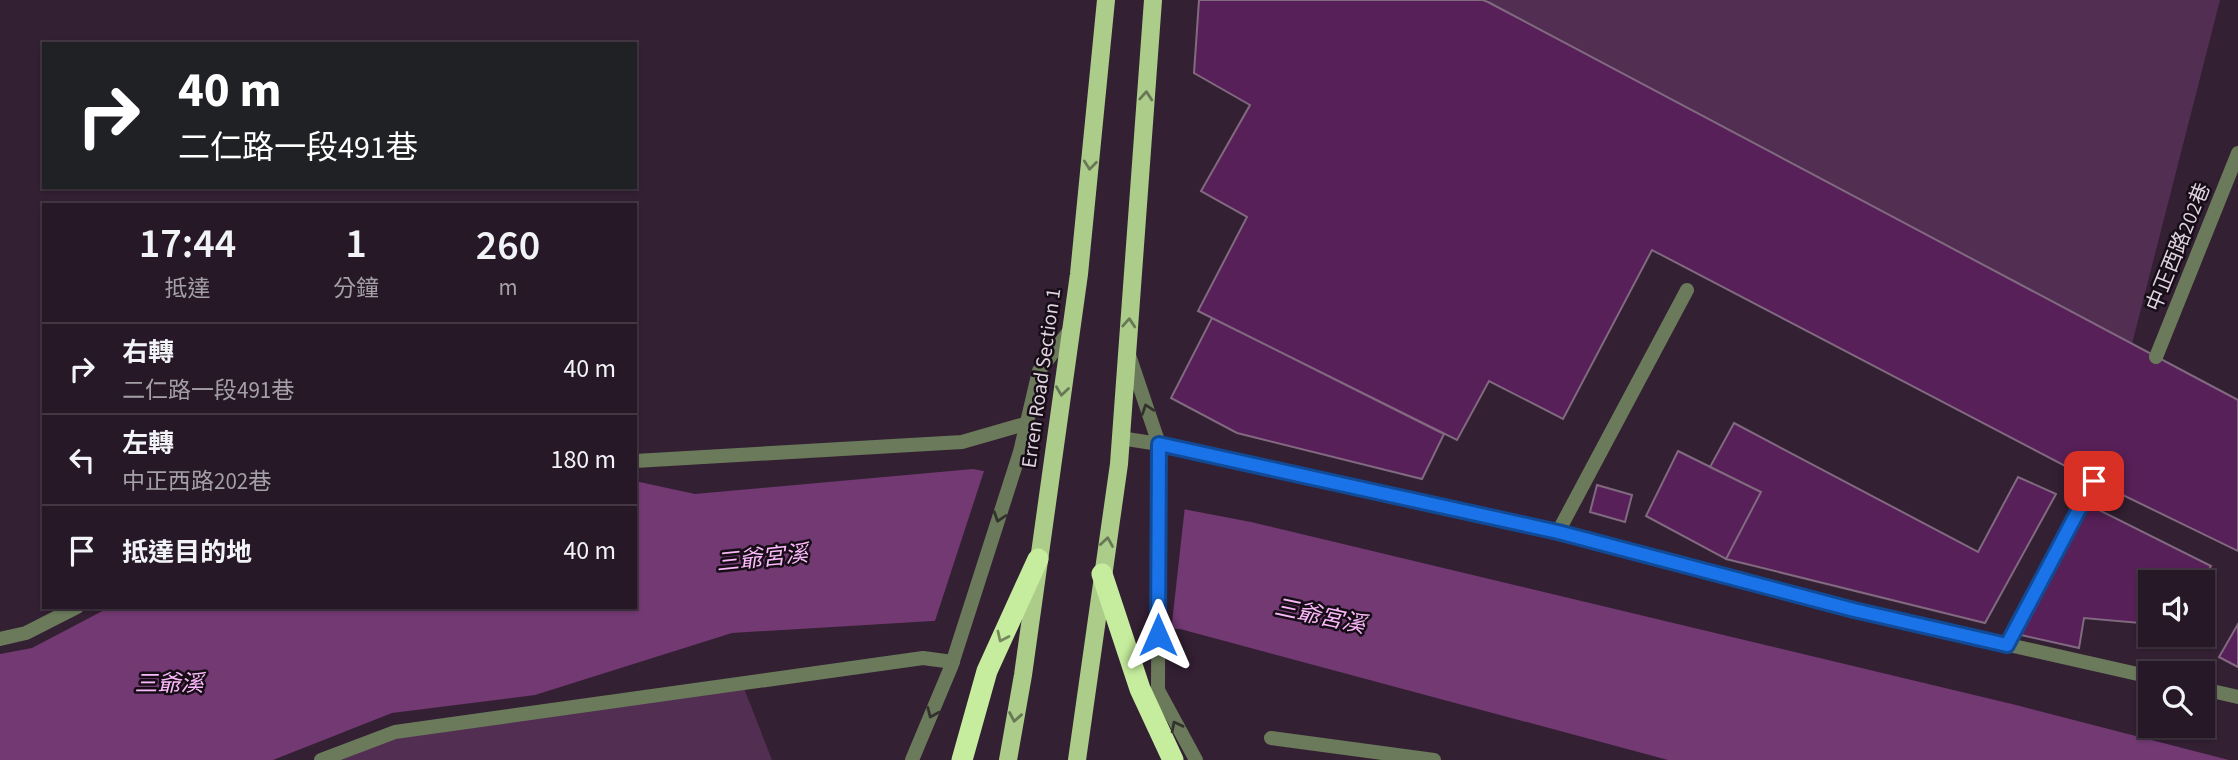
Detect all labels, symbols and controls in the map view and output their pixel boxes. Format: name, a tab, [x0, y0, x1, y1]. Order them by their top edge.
text: 40 m	[178, 56, 282, 126]
icon: right	[63, 70, 154, 161]
one-way arrow	[1138, 90, 1153, 101]
text: 二仁路一段491巷	[178, 125, 418, 171]
one-way arrow	[1082, 160, 1097, 171]
street label: 中正西路202巷	[2139, 178, 2217, 316]
text: 17:44	[139, 214, 236, 274]
text: 1	[345, 214, 367, 274]
text: 260	[476, 216, 540, 276]
text: m	[498, 271, 518, 304]
text: 抵達	[165, 272, 211, 305]
text: 分鐘	[333, 272, 379, 305]
street label: Erren Road Section 1	[1014, 286, 1068, 470]
one-way arrow	[1121, 317, 1136, 328]
text: 右轉	[122, 334, 174, 371]
icon: right	[63, 350, 101, 388]
text: 40 m	[563, 350, 616, 387]
text: 二仁路一段491巷	[122, 374, 294, 407]
one-way arrow	[1055, 385, 1070, 397]
one-way arrow	[1141, 403, 1155, 415]
text: 左轉	[122, 425, 174, 462]
icon: left	[63, 441, 101, 479]
text: 180 m	[550, 441, 616, 478]
pin	[2064, 451, 2124, 511]
icon: arrive	[2075, 462, 2113, 500]
text: 中正西路202巷	[122, 465, 271, 498]
one-way arrow	[993, 511, 1008, 523]
icon: arrive	[63, 532, 101, 570]
text: 40 m	[563, 532, 616, 569]
text: 抵達目的地	[122, 534, 252, 571]
water label: 三爺宮溪	[715, 536, 812, 579]
one-way arrow	[1099, 536, 1114, 548]
map controls	[2138, 570, 2215, 738]
button: sound	[2138, 570, 2215, 647]
water label: 三爺宮溪	[1272, 590, 1371, 642]
position arrow	[1121, 598, 1195, 672]
one-way arrow	[996, 630, 1010, 642]
button: search	[2138, 661, 2215, 738]
water label: 三爺溪	[135, 667, 207, 700]
one-way arrow	[926, 706, 940, 719]
one-way arrow	[1008, 712, 1023, 723]
one-way arrow	[1171, 721, 1185, 733]

